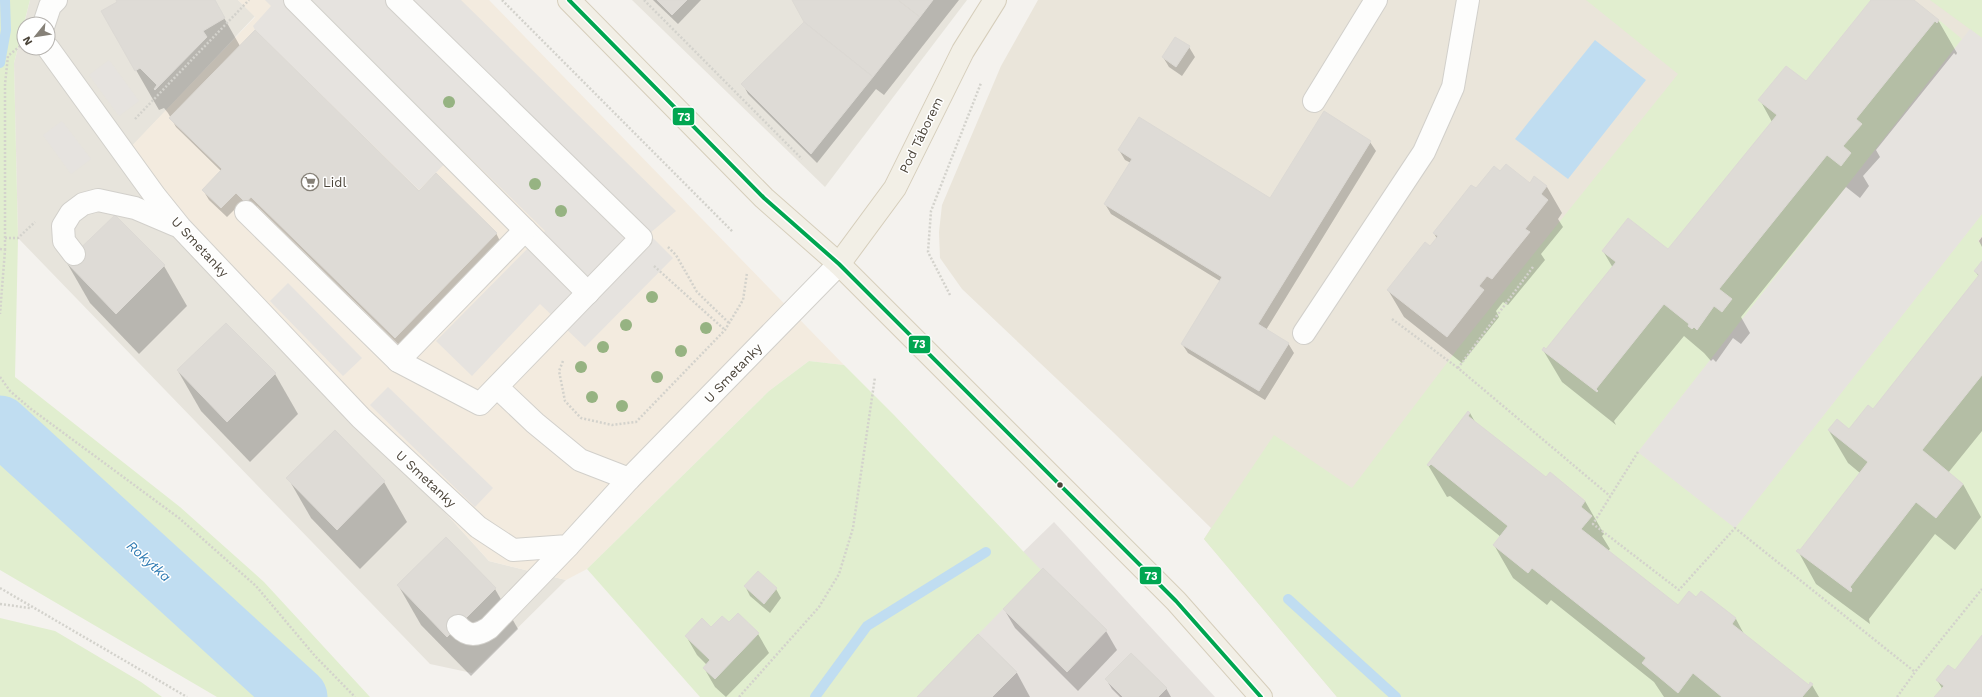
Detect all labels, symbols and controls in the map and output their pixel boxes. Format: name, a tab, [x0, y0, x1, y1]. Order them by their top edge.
north arrow	[16, 16, 56, 56]
text: N	[20, 34, 35, 48]
street label: Pod Táborem	[896, 95, 946, 175]
line badge: 73	[672, 107, 695, 126]
text: 73	[677, 111, 691, 124]
supermarket icon: Lidl	[300, 172, 320, 192]
place label: Lidl	[323, 175, 346, 190]
street label: U Smetanky	[168, 214, 232, 280]
line badge: 73	[908, 335, 931, 354]
text: 73	[912, 338, 926, 351]
street label: U Smetanky	[701, 340, 765, 406]
street label: U Smetanky	[393, 447, 459, 511]
unlabelled marker	[1055, 480, 1065, 490]
water label: Rokytka	[124, 537, 174, 585]
line badge: 73	[1139, 566, 1162, 585]
text: 73	[1144, 570, 1158, 583]

